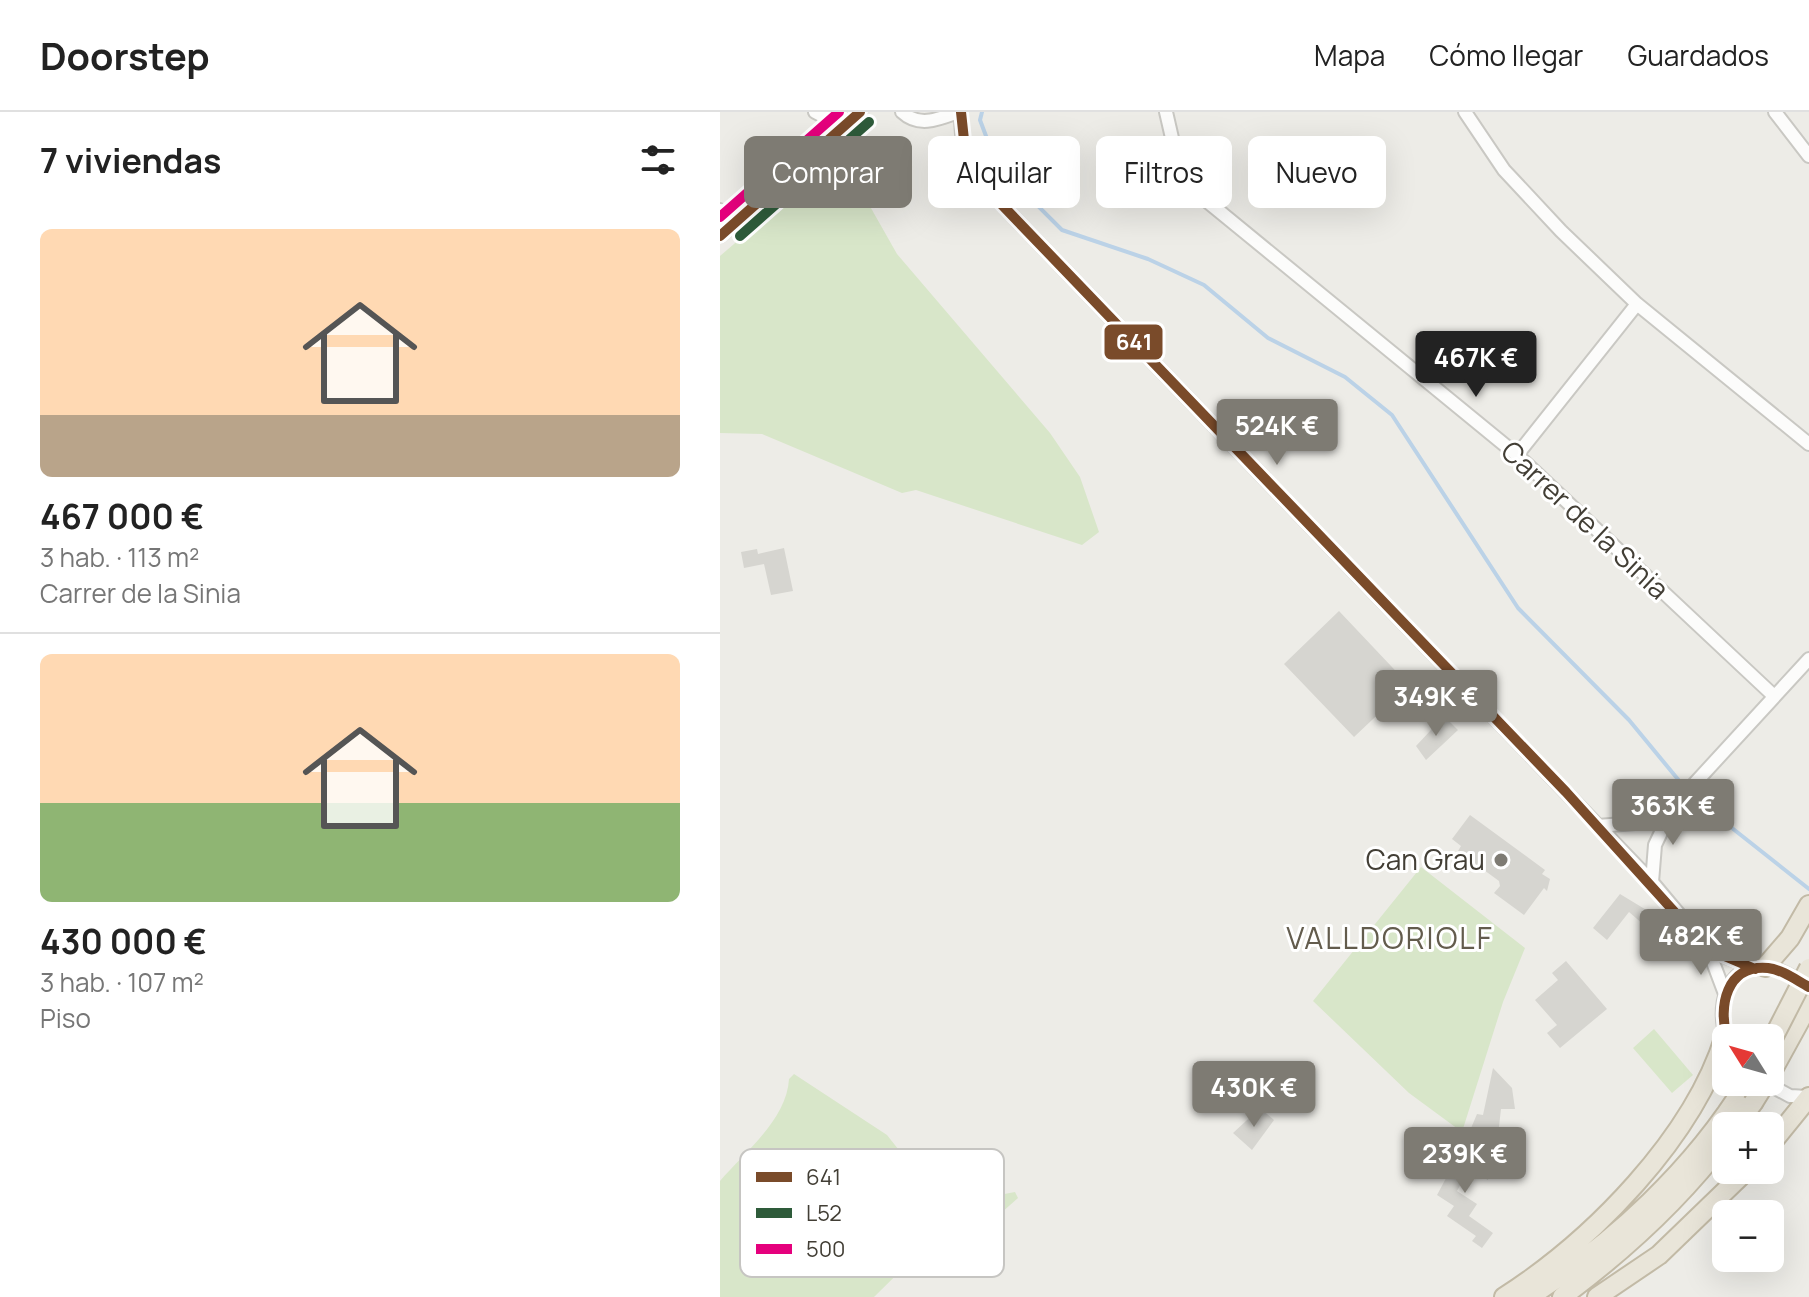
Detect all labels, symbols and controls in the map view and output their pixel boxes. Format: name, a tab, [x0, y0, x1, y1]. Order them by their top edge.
text: Doorstep	[40, 29, 210, 81]
text: Mapa	[1314, 36, 1385, 74]
text: Cómo llegar	[1429, 36, 1583, 74]
text: Guardados	[1627, 36, 1769, 74]
chip: Comprar	[744, 136, 912, 208]
chip: Alquilar	[928, 136, 1080, 208]
chip: Filtros	[1096, 136, 1232, 208]
chip: Nuevo	[1248, 136, 1386, 208]
text: 7 viviendas	[40, 137, 222, 183]
icon: filters	[636, 138, 680, 182]
icon: home	[288, 281, 432, 425]
line badge: 641	[1103, 323, 1164, 361]
text: 641	[1116, 327, 1152, 357]
pin: 467K €	[1411, 331, 1541, 399]
text: 467K €	[1433, 339, 1519, 375]
pin: 524K €	[1212, 399, 1342, 467]
text: 524K €	[1235, 407, 1319, 443]
street label: Carrer de la Sinia	[1494, 432, 1678, 607]
text: 467 000 €	[40, 493, 204, 539]
text: 3 hab. · 113 m²	[40, 539, 200, 575]
text: Carrer de la Sinia	[40, 575, 241, 611]
pin: 349K €	[1371, 670, 1501, 738]
text: 349K €	[1393, 678, 1479, 714]
icon: home	[288, 706, 432, 850]
pin: 363K €	[1608, 779, 1738, 847]
text: 363K €	[1630, 787, 1716, 823]
place label: Can Grau	[1366, 840, 1485, 878]
marker: Can Grau	[1492, 851, 1510, 869]
pin: 482K €	[1636, 909, 1766, 977]
district label: VALLDORIOLF	[1286, 917, 1494, 958]
text: 482K €	[1658, 917, 1744, 953]
text: 430 000 €	[40, 918, 207, 964]
text: 3 hab. · 107 m²	[40, 964, 204, 1000]
text: Piso	[40, 1000, 91, 1036]
north arrow	[1712, 1024, 1784, 1096]
map controls	[1712, 1024, 1784, 1272]
pin: 430K €	[1189, 1061, 1319, 1129]
text: 430K €	[1210, 1069, 1298, 1105]
button: +	[1712, 1112, 1784, 1184]
pin: 239K €	[1400, 1127, 1530, 1195]
text: 239K €	[1422, 1135, 1508, 1171]
legend	[740, 1149, 1004, 1277]
text: 641	[806, 1162, 841, 1192]
text: L52	[806, 1198, 842, 1228]
button: −	[1712, 1200, 1784, 1272]
text: 500	[806, 1234, 846, 1264]

